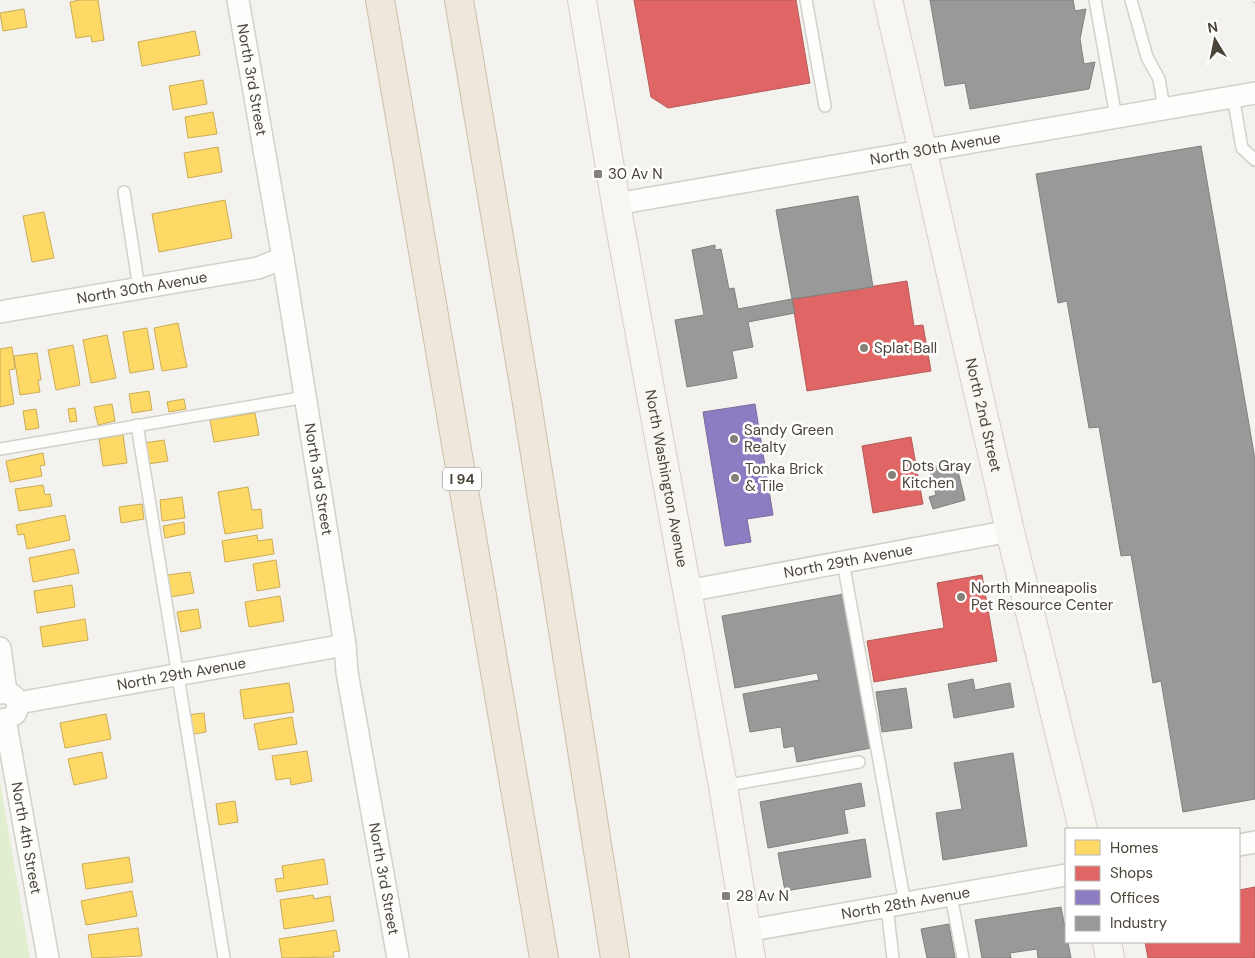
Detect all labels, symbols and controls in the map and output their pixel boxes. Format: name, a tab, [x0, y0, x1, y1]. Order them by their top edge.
north arrow	[1190, 15, 1240, 65]
text: N	[1206, 17, 1219, 37]
street label: North 3rd Street	[232, 22, 272, 138]
street label: North 30th Avenue	[868, 127, 1002, 170]
place label: 30 Av N	[608, 164, 663, 184]
marker: 30 Av N	[592, 168, 604, 180]
street label: North 30th Avenue	[75, 267, 209, 309]
place label: Splat Ball	[874, 338, 937, 358]
marker: Splat Ball	[858, 342, 870, 354]
street label: North 2nd Street	[961, 356, 1006, 474]
street label: North Washington Avenue	[640, 388, 693, 569]
place label: Sandy Green Realty	[744, 420, 834, 457]
street label: North 3rd Street	[300, 422, 337, 537]
marker: Sandy Green Realty	[728, 433, 740, 445]
place label: Dots Gray Kitchen	[902, 456, 972, 493]
place label: Tonka Brick & Tile	[745, 459, 824, 496]
road number: I 94	[443, 468, 481, 490]
marker: Dots Gray Kitchen	[886, 469, 898, 481]
marker: Tonka Brick & Tile	[729, 472, 741, 484]
street label: North 29th Avenue	[782, 539, 914, 583]
place label: North Minneapolis Pet Resource Center	[971, 578, 1114, 615]
marker: North Minneapolis Pet Resource Center	[955, 591, 967, 603]
street label: North 29th Avenue	[115, 653, 248, 695]
street label: North 4th Street	[7, 780, 46, 896]
street label: North 3rd Street	[364, 821, 404, 937]
legend	[1065, 828, 1240, 943]
text: Homes	[1110, 838, 1159, 858]
text: Shops	[1110, 863, 1153, 883]
street label: North 28th Avenue	[840, 882, 972, 924]
place label: 28 Av N	[736, 886, 789, 906]
text: Offices	[1110, 888, 1160, 908]
marker: 28 Av N	[720, 890, 732, 902]
text: Industry	[1110, 913, 1168, 933]

